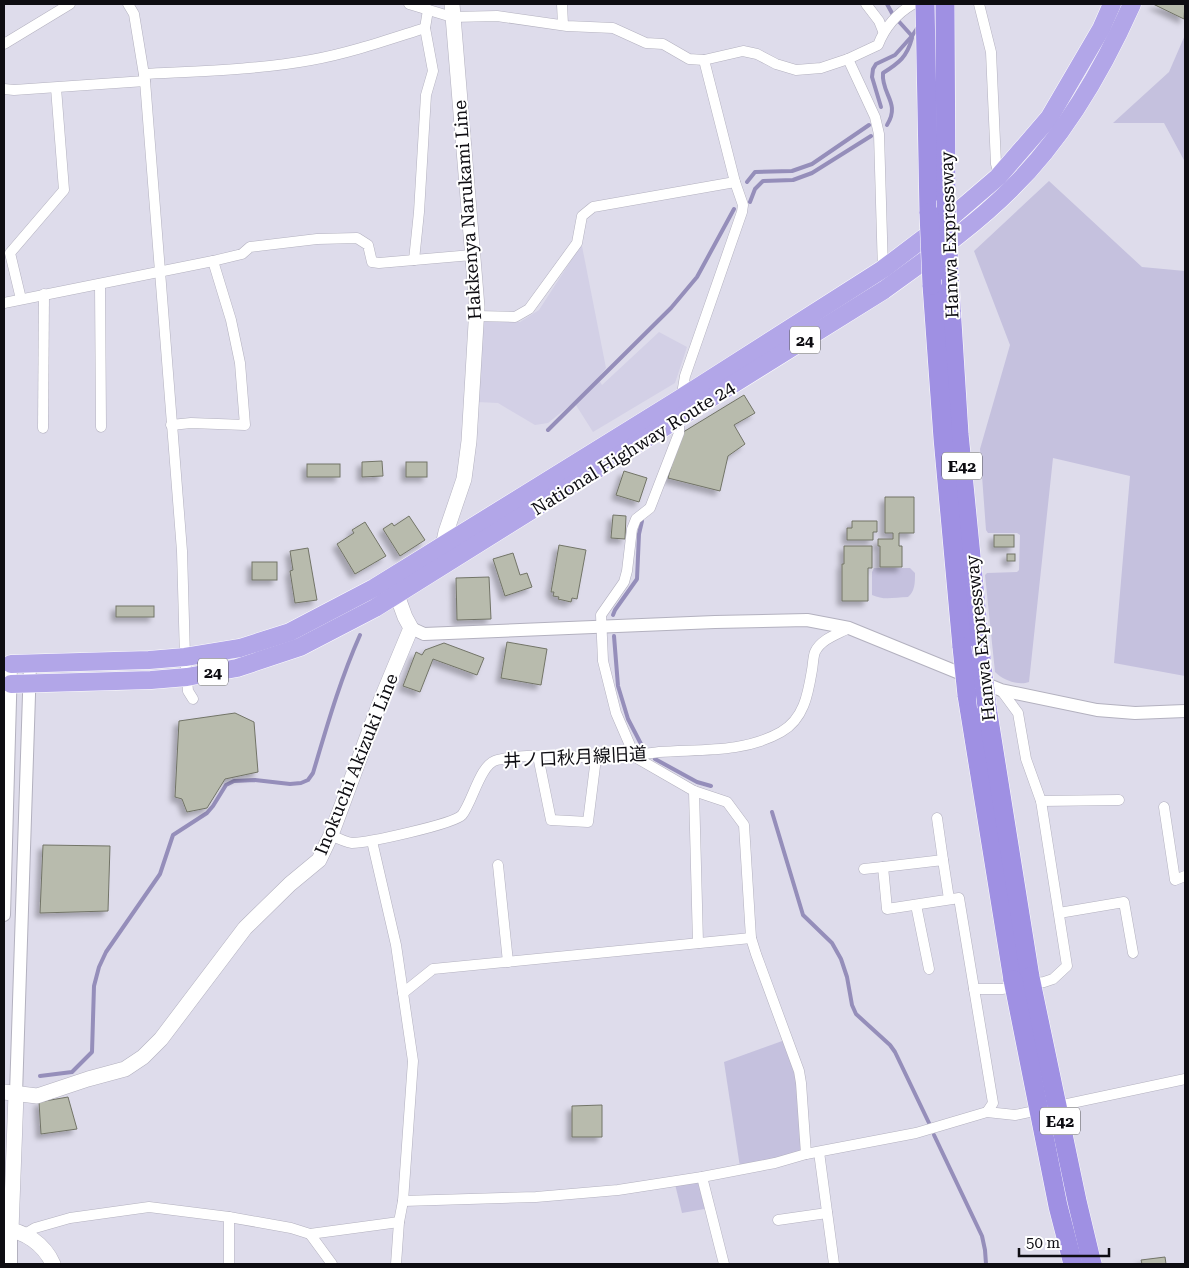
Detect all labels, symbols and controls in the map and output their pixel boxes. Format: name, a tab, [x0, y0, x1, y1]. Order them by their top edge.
street label: Hakkenya Narukami Line	[449, 99, 485, 321]
street label: Hanwa Expressway	[936, 151, 962, 319]
road number: 24	[790, 326, 820, 354]
street label: National Highway Route 24	[527, 377, 739, 519]
road number: E42	[942, 452, 982, 480]
street label: Hanwa Expressway	[961, 553, 999, 722]
road number: 24	[198, 659, 228, 686]
street label: Inokuchi Akizuki Line	[310, 670, 402, 858]
street label: 井ノ口秋月線旧道	[503, 743, 647, 771]
road number: E42	[1040, 1108, 1080, 1134]
scale bar	[1019, 1226, 1109, 1258]
text: 50 m	[1026, 1234, 1061, 1252]

